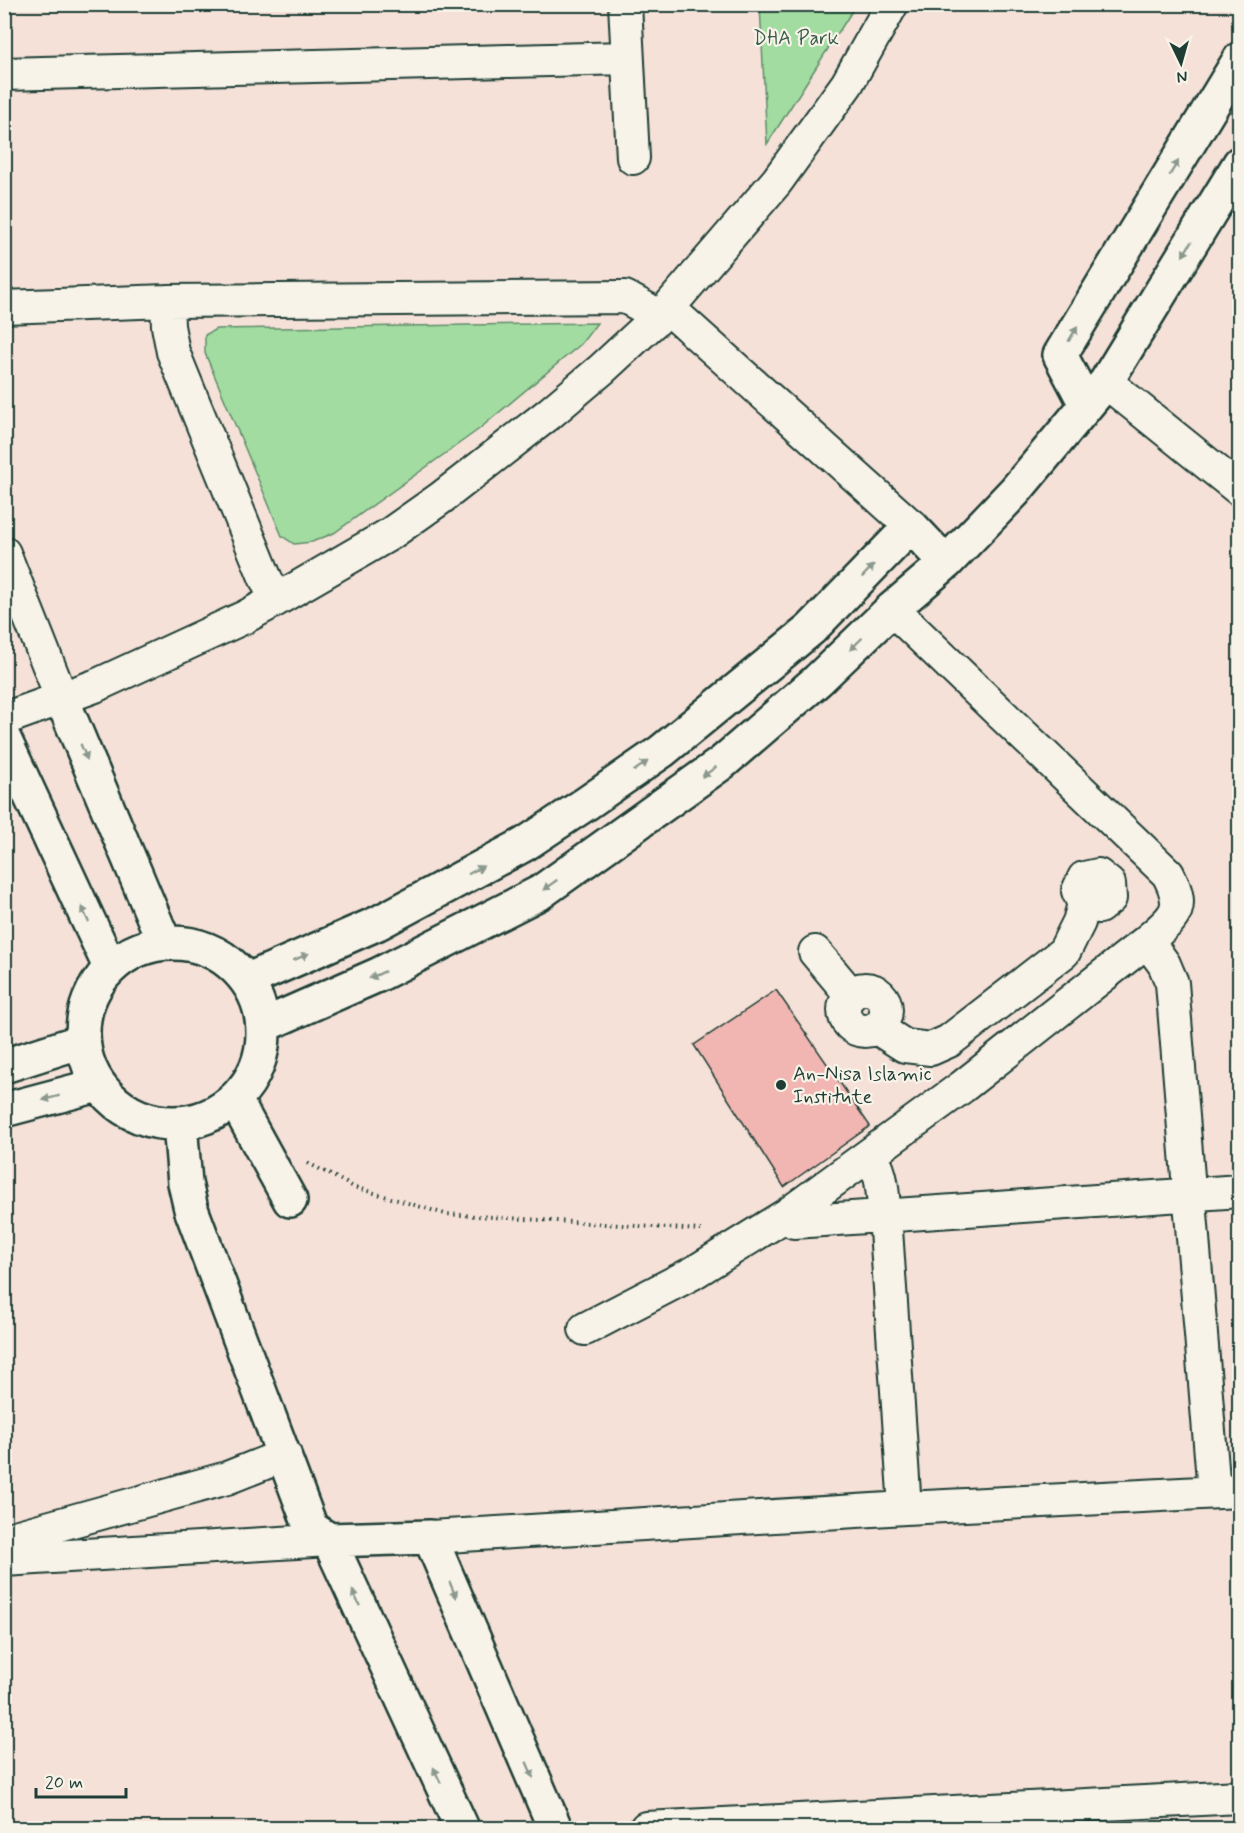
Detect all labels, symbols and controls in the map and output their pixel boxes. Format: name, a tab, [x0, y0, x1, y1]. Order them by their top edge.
park label: DHA Park	[753, 25, 839, 52]
north arrow	[1151, 33, 1211, 93]
text: N	[1176, 66, 1188, 87]
one-way arrow	[1169, 159, 1179, 176]
one-way arrow	[1182, 241, 1193, 257]
one-way arrow	[1067, 326, 1078, 342]
one-way arrow	[860, 564, 874, 578]
one-way arrow	[849, 636, 863, 650]
one-way arrow	[79, 744, 89, 762]
one-way arrow	[632, 760, 648, 772]
one-way arrow	[701, 766, 717, 778]
one-way arrow	[468, 865, 485, 875]
one-way arrow	[543, 879, 559, 891]
one-way arrow	[80, 904, 90, 922]
one-way arrow	[293, 952, 310, 961]
one-way arrow	[369, 971, 386, 980]
place label: An-Nisa Islamic Institute	[793, 1061, 932, 1111]
marker: An-Nisa Islamic Institute	[774, 1078, 788, 1092]
one-way arrow	[42, 1093, 60, 1103]
one-way arrow	[448, 1582, 458, 1600]
one-way arrow	[351, 1590, 360, 1607]
scale bar	[36, 1761, 126, 1799]
one-way arrow	[525, 1761, 535, 1779]
one-way arrow	[433, 1767, 442, 1784]
text: 20 m	[45, 1771, 83, 1795]

